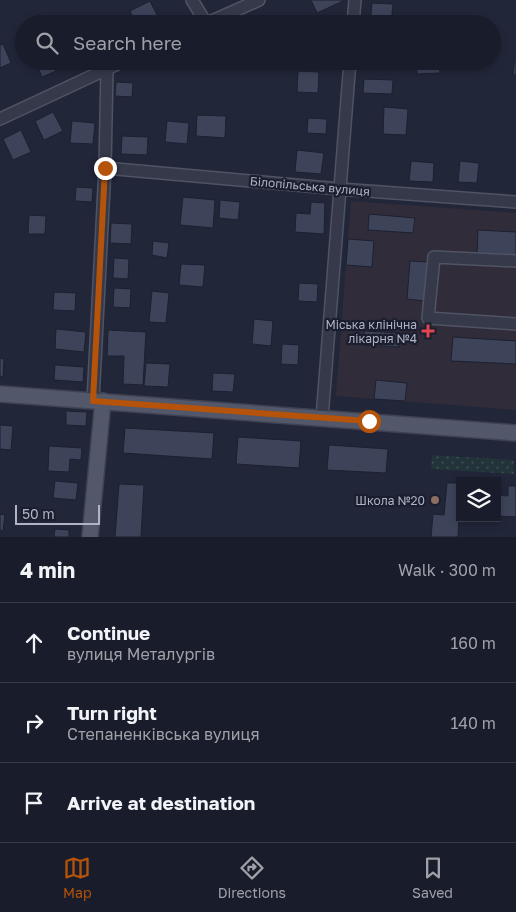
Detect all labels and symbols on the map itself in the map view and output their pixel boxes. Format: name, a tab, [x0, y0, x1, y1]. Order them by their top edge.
route end	[94, 157, 117, 180]
street label: Білопільська вулиця	[249, 173, 371, 199]
place label: Міська клінічна лікарня №4	[325, 317, 417, 346]
marker: Міська клінічна лікарня №4	[421, 324, 435, 338]
route start	[358, 410, 381, 433]
place label: Школа №20	[355, 493, 425, 508]
marker: Школа №20	[429, 494, 441, 506]
scale bar	[15, 502, 100, 525]

